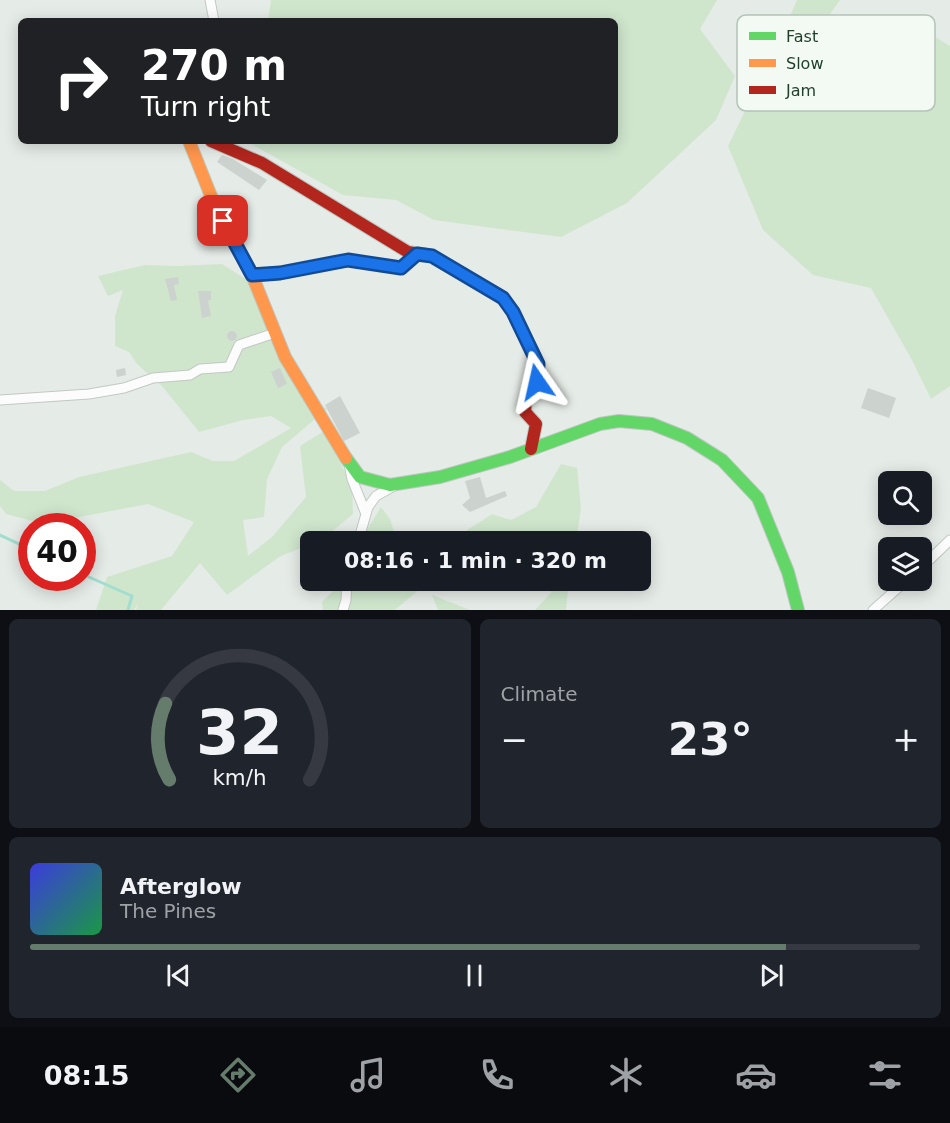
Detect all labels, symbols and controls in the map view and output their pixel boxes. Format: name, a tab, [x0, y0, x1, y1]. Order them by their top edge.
legend	[737, 15, 935, 111]
text: Fast	[786, 27, 818, 46]
text: 270 m	[141, 41, 287, 90]
icon: right	[42, 42, 120, 120]
text: Slow	[786, 54, 823, 73]
text: Jam	[785, 81, 816, 100]
text: Turn right	[141, 91, 270, 122]
pin	[197, 195, 248, 246]
icon: arrive	[206, 204, 239, 237]
position arrow	[505, 350, 569, 414]
map controls	[878, 471, 932, 591]
button: search	[878, 471, 932, 525]
speed limit sign: 40	[18, 513, 96, 591]
button: layers	[878, 537, 932, 591]
text: 08:16 · 1 min · 320 m	[344, 548, 607, 573]
text: Climate	[501, 682, 577, 706]
text: 32	[196, 696, 283, 769]
text: 23°	[668, 713, 753, 766]
text: −	[501, 720, 528, 759]
text: +	[892, 720, 920, 759]
text: km/h	[213, 766, 267, 791]
text: Afterglow	[120, 874, 242, 899]
text: The Pines	[120, 899, 216, 923]
icon: previous	[162, 959, 195, 992]
icon: pause	[458, 959, 491, 992]
icon: next	[755, 959, 788, 992]
icon: directions	[217, 1054, 259, 1096]
icon: music	[347, 1054, 389, 1096]
icon: phone	[476, 1054, 518, 1096]
icon: climate	[605, 1054, 647, 1096]
icon: car	[735, 1054, 777, 1096]
icon: filters	[864, 1054, 906, 1096]
text: 08:15	[44, 1060, 130, 1091]

